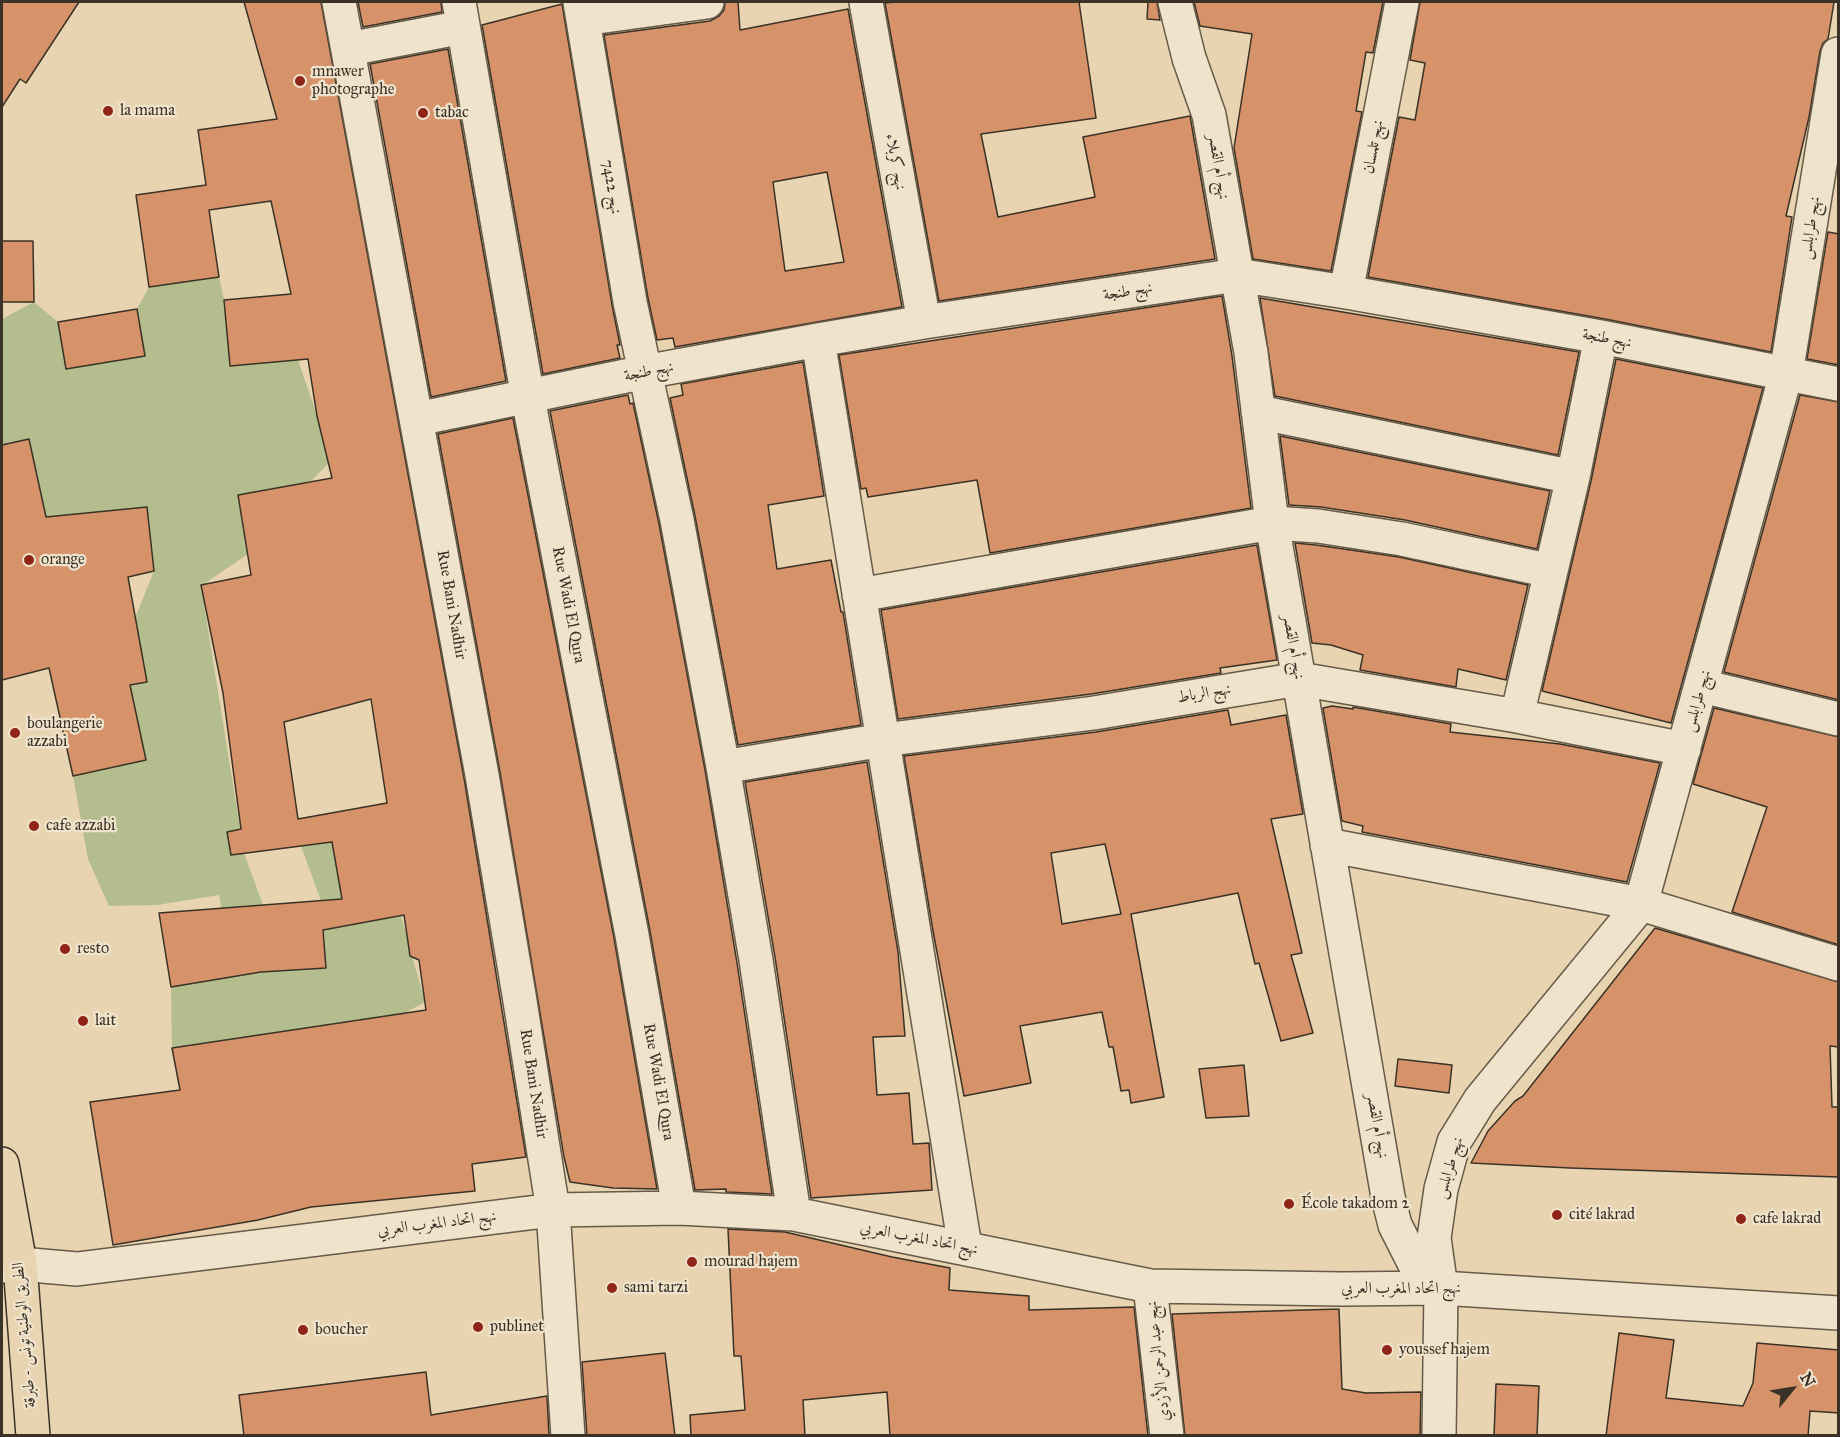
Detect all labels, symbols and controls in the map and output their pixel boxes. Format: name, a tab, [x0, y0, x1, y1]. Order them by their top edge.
place label: mnawer photographe	[312, 62, 394, 100]
marker: mnawer photographe	[293, 74, 307, 88]
place label: la mama	[120, 101, 175, 121]
place label: tabac	[435, 103, 469, 123]
marker: la mama	[101, 104, 115, 118]
marker: tabac	[416, 106, 430, 120]
street label: نهج تلمسان	[1359, 118, 1389, 176]
street label: نهج كربلاء	[881, 132, 909, 192]
street label: نهج أم القصر	[1203, 133, 1233, 201]
street label: نهج 7422	[597, 158, 625, 216]
street label: نهج طرابلس	[1797, 195, 1825, 261]
street label: نهج طنجة	[1102, 279, 1154, 305]
street label: نهج طنجة	[1581, 325, 1633, 353]
street label: نهج طنجة	[623, 358, 675, 386]
street label: Rue Wadi El Qura	[547, 545, 589, 665]
street label: Rue Bani Nadhir	[432, 549, 470, 661]
place label: orange	[41, 550, 85, 570]
marker: orange	[22, 553, 36, 567]
street label: نهج أم القصر	[1278, 613, 1308, 681]
street label: نهج طرابلس	[1680, 668, 1716, 734]
street label: نهج الرباط	[1176, 680, 1232, 708]
place label: boulangerie azzabi	[27, 714, 102, 752]
marker: boulangerie azzabi	[8, 726, 22, 740]
place label: cafe azzabi	[46, 816, 115, 836]
marker: cafe azzabi	[27, 819, 41, 833]
place label: resto	[77, 939, 109, 959]
marker: resto	[58, 942, 72, 956]
place label: lait	[95, 1011, 116, 1031]
marker: lait	[76, 1014, 90, 1028]
street label: Rue Wadi El Qura	[638, 1022, 678, 1142]
street label: Rue Bani Nadhir	[515, 1028, 551, 1140]
street label: نهج أم القصر	[1362, 1092, 1392, 1160]
street label: نهج طرابلس	[1432, 1135, 1468, 1201]
place label: École takadom 2	[1301, 1194, 1409, 1214]
marker: École takadom 2	[1282, 1197, 1296, 1211]
place label: cité lakrad	[1569, 1205, 1635, 1225]
street label: نهج اتحاد المغرب العربي	[376, 1207, 498, 1241]
marker: cité lakrad	[1550, 1208, 1564, 1222]
place label: cafe lakrad	[1753, 1209, 1821, 1229]
marker: cafe lakrad	[1734, 1212, 1748, 1226]
street label: نهج اتحاد المغرب العربي	[858, 1218, 980, 1260]
place label: mourad hajem	[704, 1252, 798, 1272]
marker: mourad hajem	[685, 1255, 699, 1269]
street label: الطريق الوطنية تونس - طبرقة	[9, 1261, 41, 1409]
place label: sami tarzi	[624, 1278, 688, 1298]
street label: نهج اتحاد المغرب العربي	[1341, 1279, 1461, 1299]
marker: sami tarzi	[605, 1281, 619, 1295]
street label: نهج عبد الرحمن الأزدي	[1143, 1300, 1175, 1422]
place label: publinet	[490, 1317, 544, 1337]
place label: boucher	[315, 1320, 368, 1340]
marker: publinet	[471, 1320, 485, 1334]
marker: boucher	[296, 1323, 310, 1337]
place label: youssef hajem	[1399, 1340, 1490, 1360]
marker: youssef hajem	[1380, 1343, 1394, 1357]
north arrow	[1762, 1359, 1822, 1419]
text: N	[1796, 1369, 1820, 1390]

